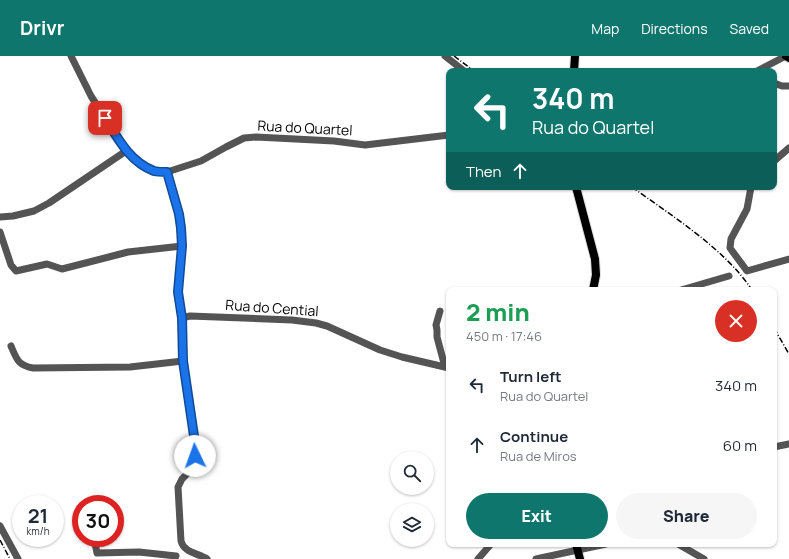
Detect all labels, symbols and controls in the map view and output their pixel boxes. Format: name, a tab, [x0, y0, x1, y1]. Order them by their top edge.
text: Drivr	[20, 15, 64, 41]
text: Map	[591, 19, 619, 38]
text: Directions	[641, 19, 708, 38]
text: Saved	[730, 19, 769, 38]
text: 340 m	[532, 79, 615, 117]
icon: left	[466, 84, 518, 136]
pin	[88, 101, 122, 135]
icon: arrive	[94, 107, 116, 129]
text: Rua do Quartel	[532, 115, 654, 139]
street label: Rua do Quartel	[257, 116, 353, 139]
icon: ahead	[509, 160, 531, 182]
text: Then	[466, 161, 501, 182]
street label: Rua do Cential	[225, 295, 319, 320]
text: 2 min	[466, 295, 530, 328]
button: close	[715, 300, 757, 342]
text: 450 m · 17:46	[466, 327, 542, 345]
text: Turn left	[500, 366, 562, 387]
icon: left	[466, 374, 488, 396]
text: 340 m	[715, 375, 757, 396]
text: Rua do Quartel	[500, 387, 588, 405]
text: Continue	[500, 426, 568, 447]
icon: ahead	[466, 434, 488, 456]
position arrow	[174, 435, 216, 477]
text: 60 m	[723, 435, 757, 456]
text: Rua de Miros	[500, 447, 577, 465]
map controls	[390, 451, 434, 547]
button: search	[390, 451, 434, 495]
button: Exit	[466, 493, 608, 539]
button: Share	[616, 493, 757, 539]
speed limit sign: 30	[72, 495, 124, 547]
text: 21	[28, 502, 48, 529]
button: layers	[390, 503, 434, 547]
text: km/h	[26, 524, 50, 538]

